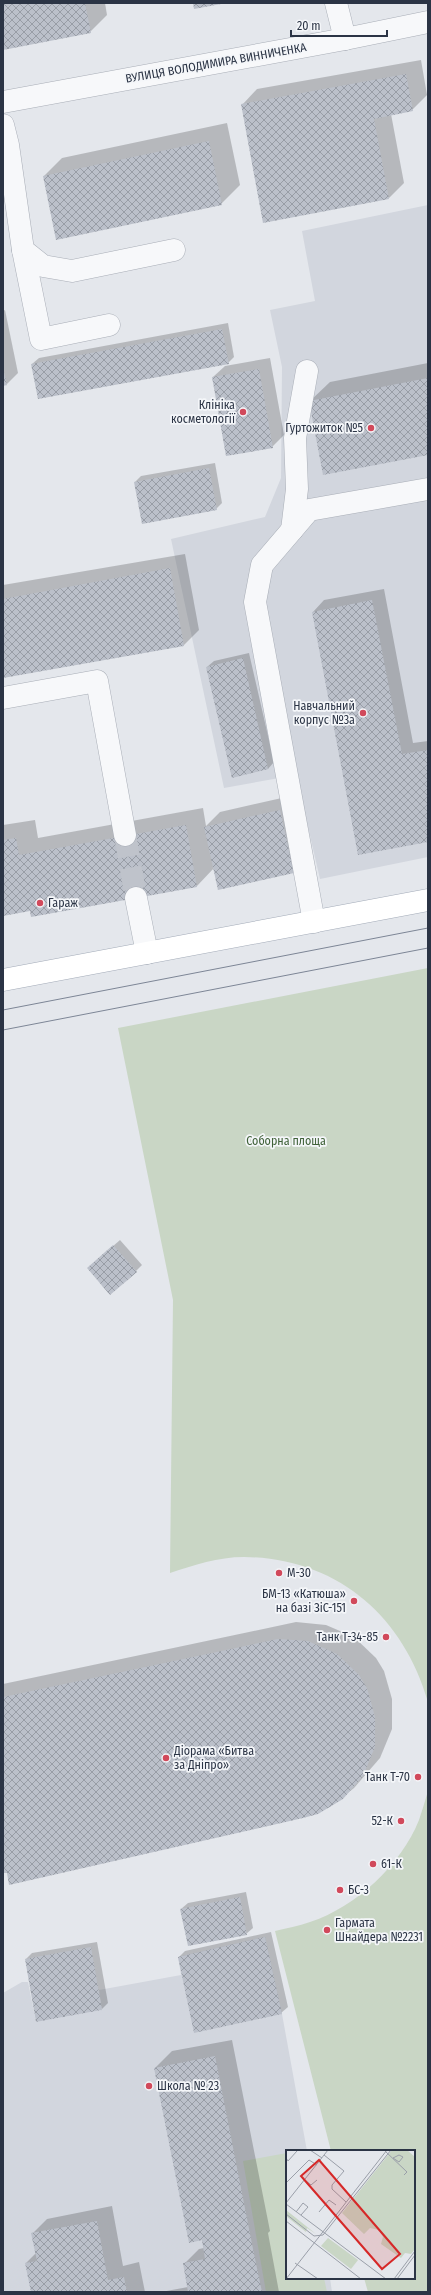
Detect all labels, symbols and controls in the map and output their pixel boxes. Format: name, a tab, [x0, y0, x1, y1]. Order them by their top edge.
scale bar	[291, 12, 387, 38]
text: 20 m	[297, 19, 321, 33]
street label: ВУЛИЦЯ ВОЛОДИМИРА ВИННИЧЕНКА	[124, 40, 308, 86]
place label: Клініка косметології	[171, 398, 236, 426]
marker: Клініка косметології	[238, 407, 248, 417]
place label: Гуртожиток №5	[285, 421, 363, 435]
marker: Гуртожиток №5	[366, 423, 376, 433]
place label: Навчальний корпус №3а	[293, 699, 355, 727]
marker: Навчальний корпус №3а	[358, 708, 368, 718]
place label: Гараж	[48, 896, 78, 910]
marker: Гараж	[35, 898, 45, 908]
park label: Соборна площа	[246, 1134, 326, 1148]
place label: М-30	[287, 1566, 311, 1580]
marker: М-30	[274, 1568, 284, 1578]
place label: БМ-13 «Катюша» на базі ЗіС-151	[262, 1587, 346, 1615]
marker: БМ-13 «Катюша» на базі ЗіС-151	[349, 1596, 359, 1606]
place label: Танк Т-34-85	[317, 1630, 378, 1644]
marker: Танк Т-34-85	[381, 1632, 391, 1642]
place label: Діорама «Битва за Дніпро»	[173, 1744, 254, 1772]
marker: Діорама «Битва за Дніпро»	[161, 1753, 171, 1763]
place label: Танк Т-70	[365, 1770, 410, 1784]
marker: Танк Т-70	[413, 1772, 423, 1782]
place label: 52-К	[371, 1814, 394, 1828]
marker: 52-К	[396, 1816, 406, 1826]
place label: 61-К	[381, 1857, 403, 1871]
marker: 61-К	[368, 1859, 378, 1869]
place label: БС-3	[348, 1883, 369, 1897]
marker: БС-3	[335, 1885, 345, 1895]
place label: Гармата Шнайдера №2231	[335, 1916, 423, 1944]
marker: Гармата Шнайдера №2231	[322, 1925, 332, 1935]
place label: Школа № 23	[157, 2079, 219, 2093]
marker: Школа № 23	[144, 2081, 154, 2091]
inset map	[286, 2150, 415, 2279]

